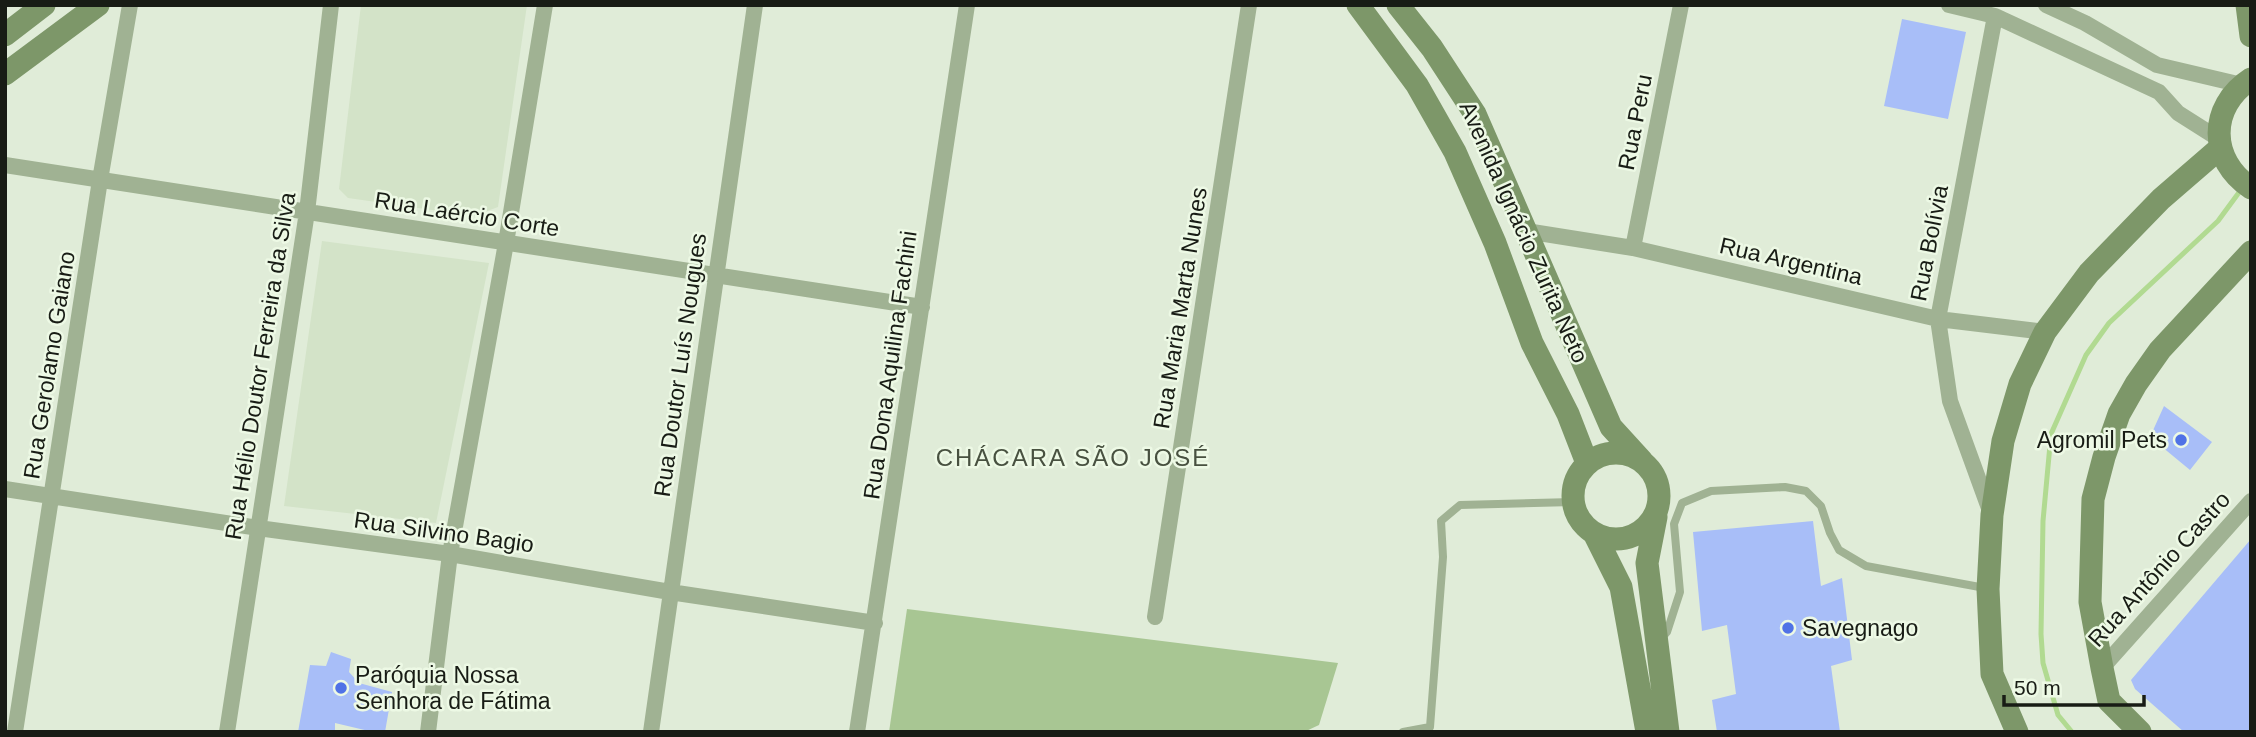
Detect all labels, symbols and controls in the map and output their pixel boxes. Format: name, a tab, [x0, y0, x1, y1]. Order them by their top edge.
street label: Rua Peru	[1613, 72, 1657, 172]
street label: Avenida Ignácio Zurita Neto	[1454, 97, 1594, 367]
street label: Rua Bolívia	[1905, 183, 1953, 303]
street label: Rua Maria Marta Nunes	[1148, 185, 1212, 431]
street label: Rua Laércio Corte	[373, 187, 561, 241]
street label: Rua Hélio Doutor Ferreira da Silva	[220, 190, 300, 542]
street label: Rua Dona Aquilina Fachini	[858, 229, 922, 501]
street label: Rua Doutor Luís Nougues	[649, 232, 711, 498]
street label: Rua Argentina	[1717, 232, 1865, 290]
street label: Rua Gerolamo Gaiano	[18, 249, 80, 481]
place label: Agromil Pets	[2037, 427, 2167, 453]
marker: Agromil Pets	[2173, 432, 2189, 448]
district label: CHÁCARA SÃO JOSÉ	[936, 444, 1210, 471]
street label: Rua Antônio Castro	[2083, 486, 2235, 652]
street label: Rua Silvino Bagio	[352, 506, 536, 558]
place label: Savegnago	[1802, 615, 1918, 641]
marker: Savegnago	[1780, 620, 1796, 636]
place label: Paróquia Nossa Senhora de Fátima	[355, 662, 551, 714]
scale bar	[2004, 664, 2144, 708]
text: 50 m	[2014, 676, 2061, 699]
marker: Paróquia Nossa Senhora de Fátima	[333, 680, 349, 696]

